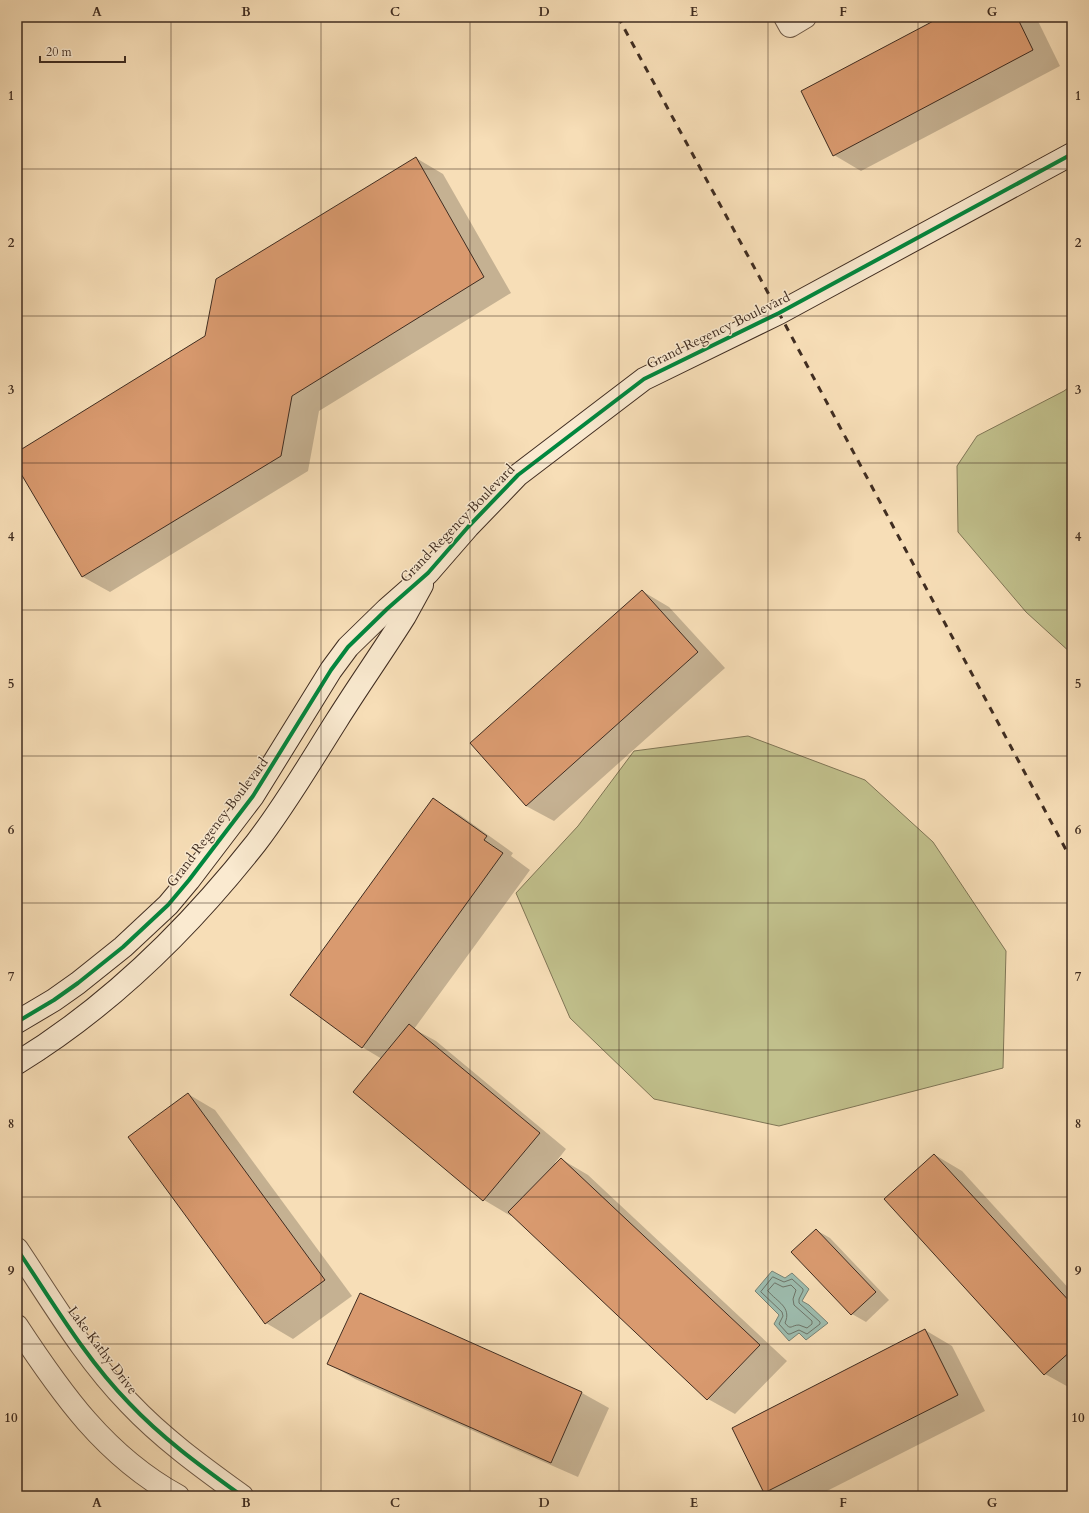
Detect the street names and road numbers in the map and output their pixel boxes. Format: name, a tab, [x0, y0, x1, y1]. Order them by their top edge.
street label: Grand Regency Boulevard	[643, 287, 794, 374]
street label: Grand Regency Boulevard	[396, 460, 519, 587]
street label: Grand Regency Boulevard	[162, 753, 273, 891]
street label: Lake Kathy Drive	[63, 1302, 142, 1398]

